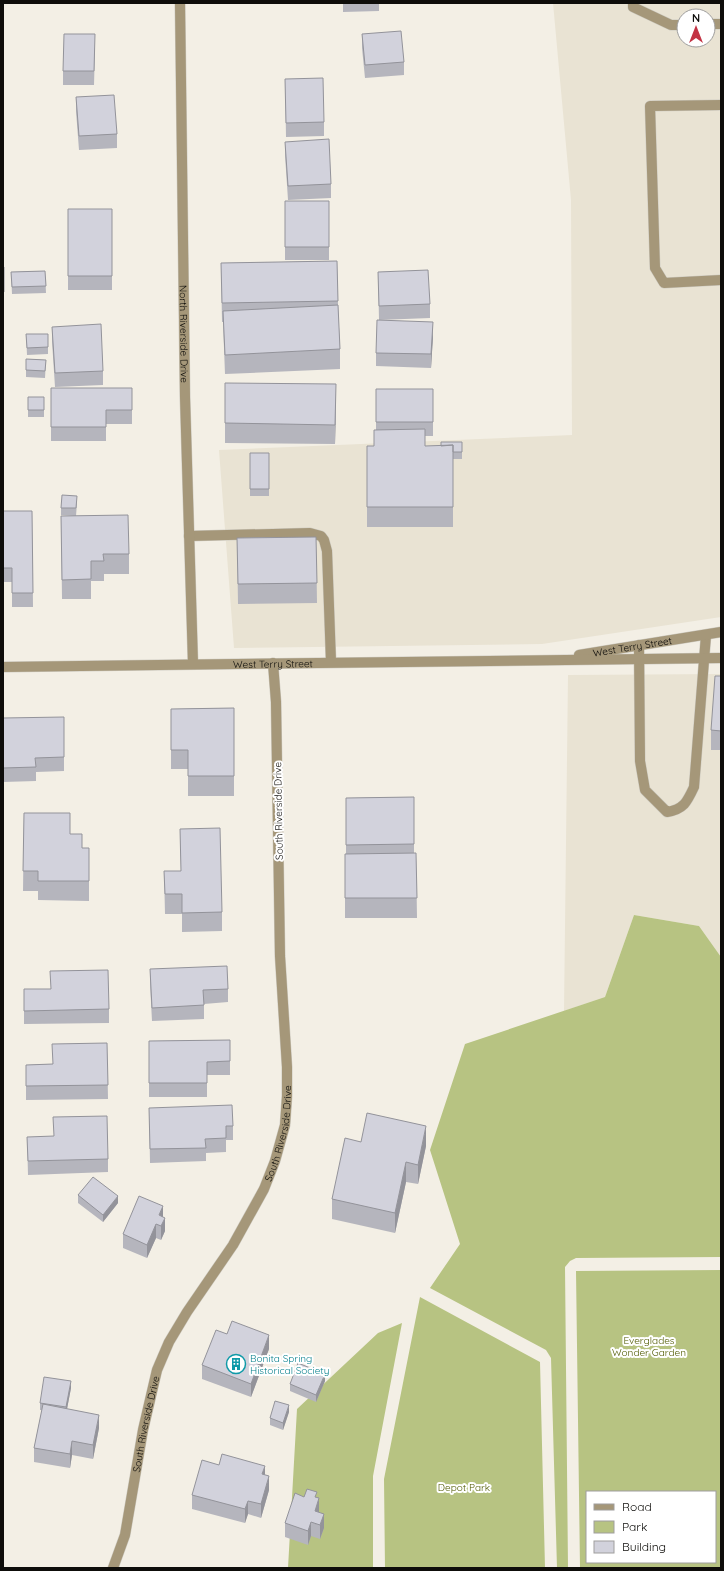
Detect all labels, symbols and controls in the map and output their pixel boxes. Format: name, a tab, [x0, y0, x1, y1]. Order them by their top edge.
north arrow	[676, 8, 716, 48]
text: N	[692, 11, 700, 25]
street label: North Riverside Drive	[177, 285, 191, 383]
street label: West Terry Street	[592, 634, 674, 660]
street label: West Terry Street	[233, 657, 314, 671]
street label: South Riverside Drive	[271, 762, 286, 860]
street label: South Riverside Drive	[262, 1085, 294, 1183]
park label: Everglades Wonder Garden	[612, 1334, 686, 1359]
place label: Bonita Spring Historical Society	[250, 1352, 329, 1377]
building icon: Bonita Spring Historical Society	[225, 1353, 247, 1375]
street label: South Riverside Drive	[130, 1374, 162, 1473]
park label: Depot Park	[438, 1481, 490, 1494]
legend	[586, 1491, 716, 1563]
text: Road	[622, 1499, 652, 1514]
text: Park	[622, 1519, 647, 1534]
text: Building	[622, 1539, 666, 1554]

